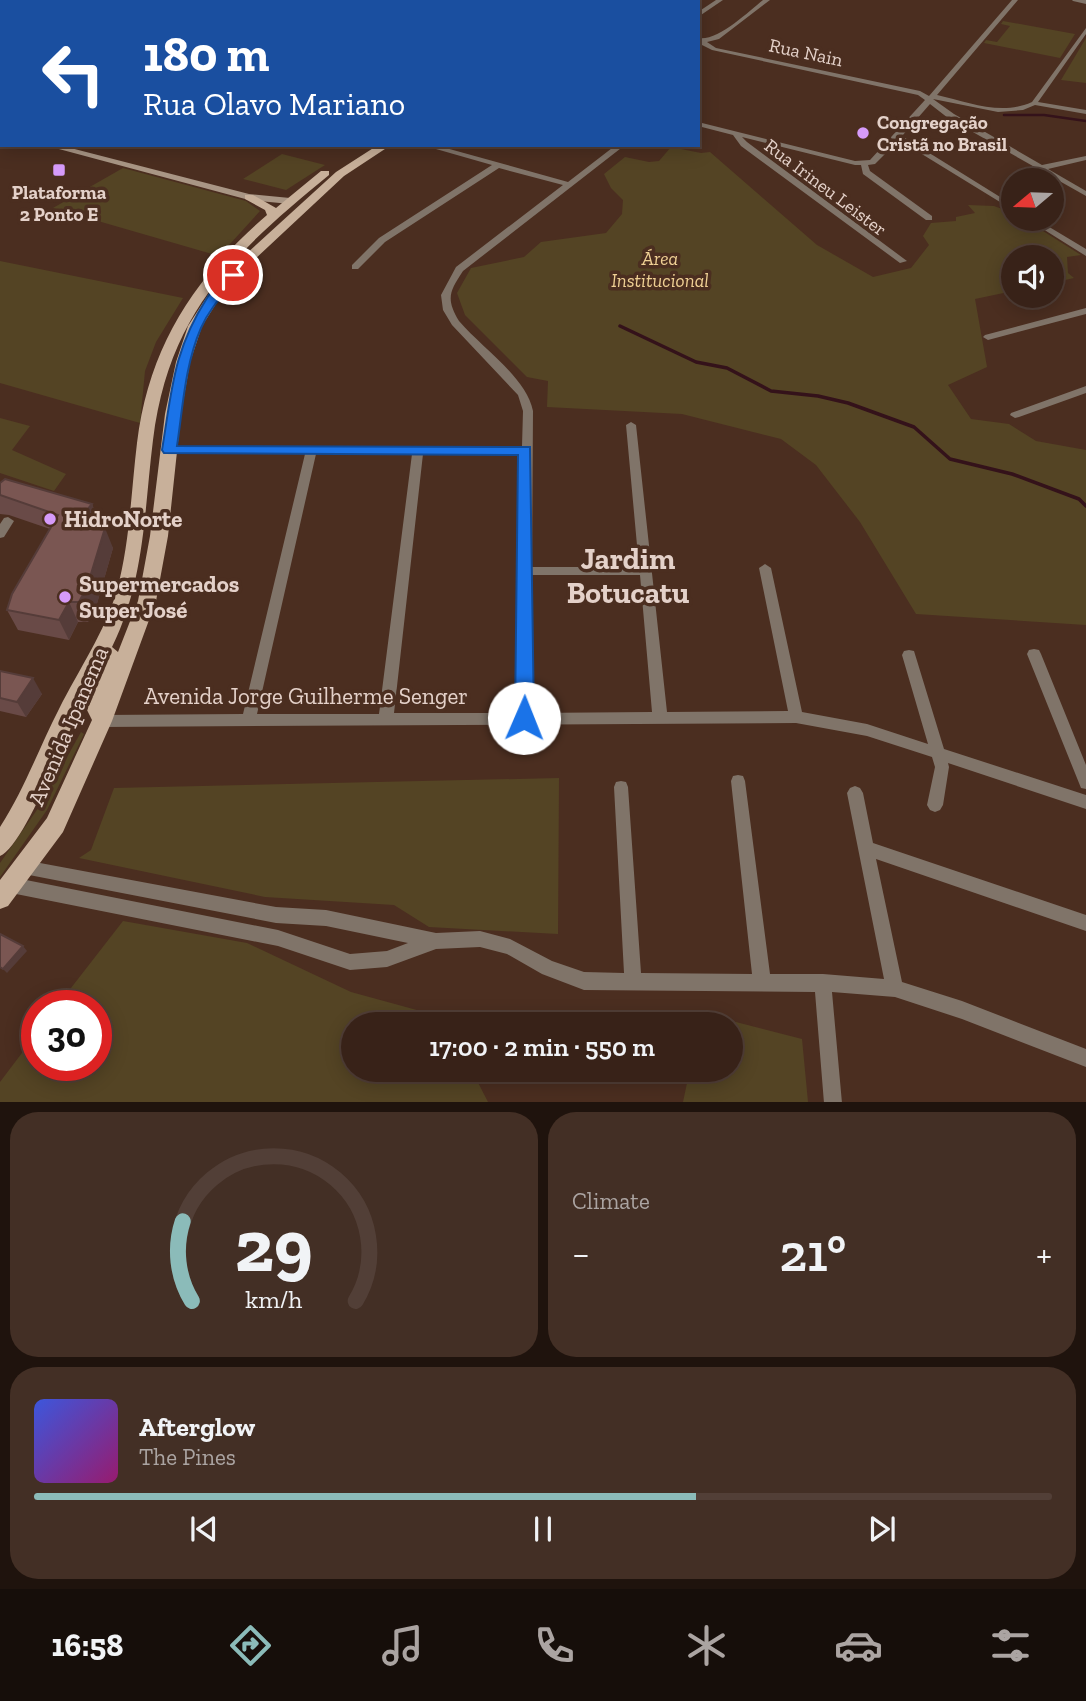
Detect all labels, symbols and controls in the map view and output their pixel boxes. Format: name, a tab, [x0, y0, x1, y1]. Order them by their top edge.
text: 180 m	[143, 25, 270, 84]
icon: left	[28, 28, 119, 119]
street label: Rua Nain	[767, 33, 845, 72]
text: Rua Olavo Mariano	[143, 85, 405, 123]
place label: Congregação Cristã no Brasil	[877, 111, 1008, 156]
marker: Congregação Cristã no Brasil	[855, 125, 871, 141]
street label: Rua Irineu Leister	[760, 134, 891, 241]
marker: Plataforma 2 Ponto E	[51, 162, 67, 178]
north arrow	[1001, 168, 1064, 231]
map controls	[1001, 168, 1064, 308]
place label: Plataforma 2 Ponto E	[12, 181, 107, 226]
pin	[203, 245, 263, 305]
button: sound	[1001, 245, 1064, 308]
park label: Área Institucional	[611, 247, 709, 292]
icon: arrive	[214, 256, 252, 294]
place label: HidroNorte	[64, 505, 182, 533]
marker: HidroNorte	[42, 511, 58, 527]
district label: Jardim Botucatu	[567, 541, 690, 611]
place label: Supermercados Super José	[79, 570, 239, 624]
marker: Supermercados Super José	[57, 589, 73, 605]
street label: Avenida Ipanema	[22, 642, 114, 810]
position arrow	[487, 681, 561, 755]
street label: Avenida Jorge Guilherme Senger	[144, 682, 468, 710]
speed limit sign: 30	[21, 990, 112, 1081]
text: 17:00 · 2 min · 550 m	[429, 1031, 655, 1063]
text: Climate	[572, 1187, 650, 1215]
text: 29	[235, 1202, 313, 1290]
text: 21°	[780, 1222, 846, 1284]
text: −	[572, 1231, 590, 1277]
text: +	[1036, 1231, 1052, 1277]
text: km/h	[245, 1283, 303, 1313]
text: Afterglow	[139, 1411, 255, 1443]
text: The Pines	[139, 1443, 236, 1471]
icon: previous	[185, 1510, 223, 1548]
icon: pause	[524, 1510, 562, 1548]
icon: next	[863, 1510, 901, 1548]
icon: directions	[226, 1621, 275, 1670]
icon: music	[378, 1621, 427, 1670]
icon: phone	[530, 1621, 579, 1670]
icon: climate	[682, 1621, 731, 1670]
icon: car	[834, 1621, 883, 1670]
icon: filters	[986, 1621, 1035, 1670]
text: 16:58	[51, 1626, 123, 1664]

